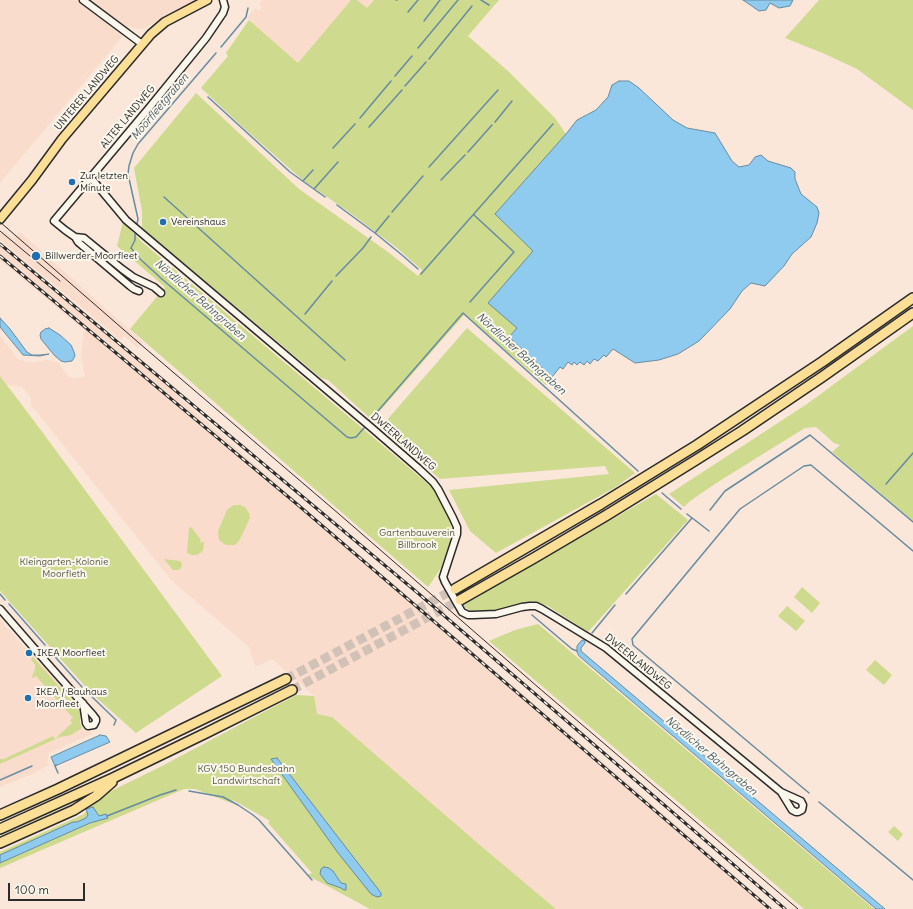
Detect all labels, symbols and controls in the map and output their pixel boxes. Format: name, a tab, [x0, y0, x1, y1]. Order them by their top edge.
street label: UNTERER LANDWEG	[52, 53, 122, 133]
water label: Moorfleetgraben	[128, 71, 192, 143]
street label: ALTER LANDWEG	[98, 83, 158, 151]
place label: Zur letzten Minute	[80, 170, 128, 194]
marker: Zur letzten Minute	[67, 177, 77, 187]
place label: Vereinshaus	[171, 216, 226, 228]
marker: Vereinshaus	[158, 217, 168, 227]
marker: Billwerder-Moorfleet	[30, 250, 42, 262]
place label: Billwerder-Moorfleet	[45, 250, 137, 262]
water label: Nördlicher Bahngraben	[152, 257, 248, 343]
water label: Nördlicher Bahngraben	[474, 310, 568, 398]
street label: DWEERLANDWEG	[368, 411, 438, 473]
park label: Gartenbauverein Billbrook	[379, 527, 455, 550]
park label: Kleingarten-Kolonie Moorfleth	[20, 556, 108, 580]
street label: DWEERLANDWEG	[602, 632, 674, 692]
place label: IKEA Moorfleet	[37, 647, 105, 659]
marker: IKEA Moorfleet	[24, 648, 34, 658]
place label: IKEA / Bauhaus Moorfleet	[36, 686, 107, 710]
marker: IKEA / Bauhaus Moorfleet	[23, 693, 33, 703]
water label: Nördlicher Bahngraben	[662, 714, 760, 798]
park label: KGV 150 Bundesbahn Landwirtschaft	[197, 763, 295, 786]
scale bar	[10, 875, 87, 901]
text: 100 m	[15, 882, 49, 897]

